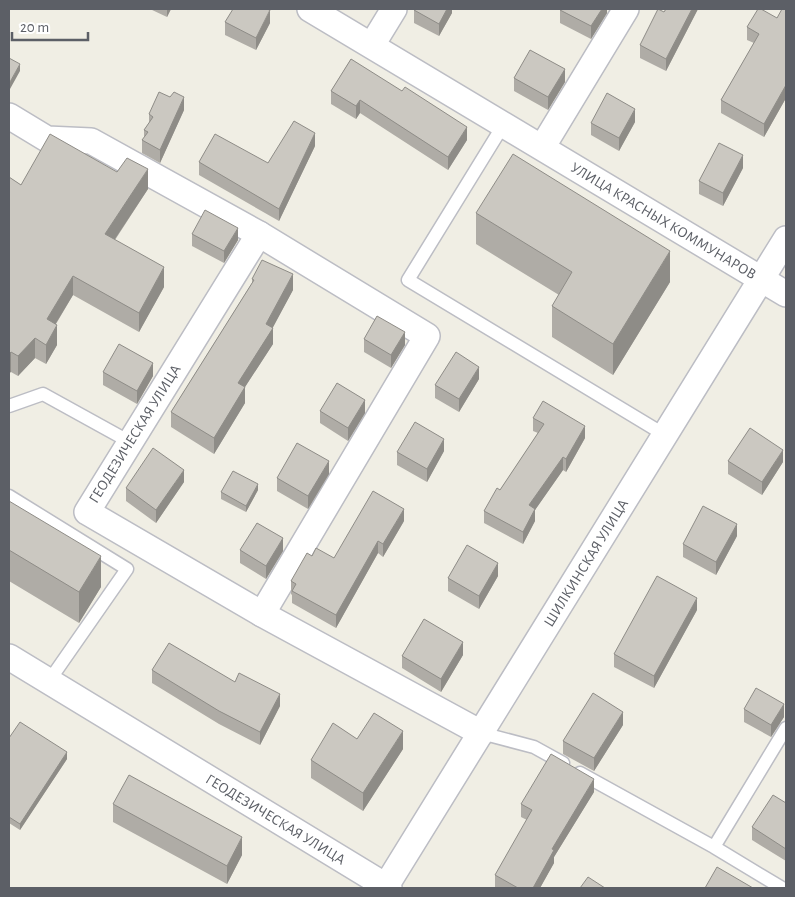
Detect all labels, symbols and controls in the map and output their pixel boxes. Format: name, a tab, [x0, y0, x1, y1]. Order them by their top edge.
scale bar	[12, 10, 89, 42]
text: 20 m	[20, 20, 49, 35]
street label: УЛИЦА КРАСНЫХ КОММУНАРОВ	[568, 159, 759, 282]
street label: ГЕОДЕЗИЧЕСКАЯ УЛИЦА	[86, 362, 184, 506]
street label: ШИЛКИНСКАЯ УЛИЦА	[541, 496, 631, 629]
street label: ГЕОДЕЗИЧЕСКАЯ УЛИЦА	[203, 771, 348, 867]

